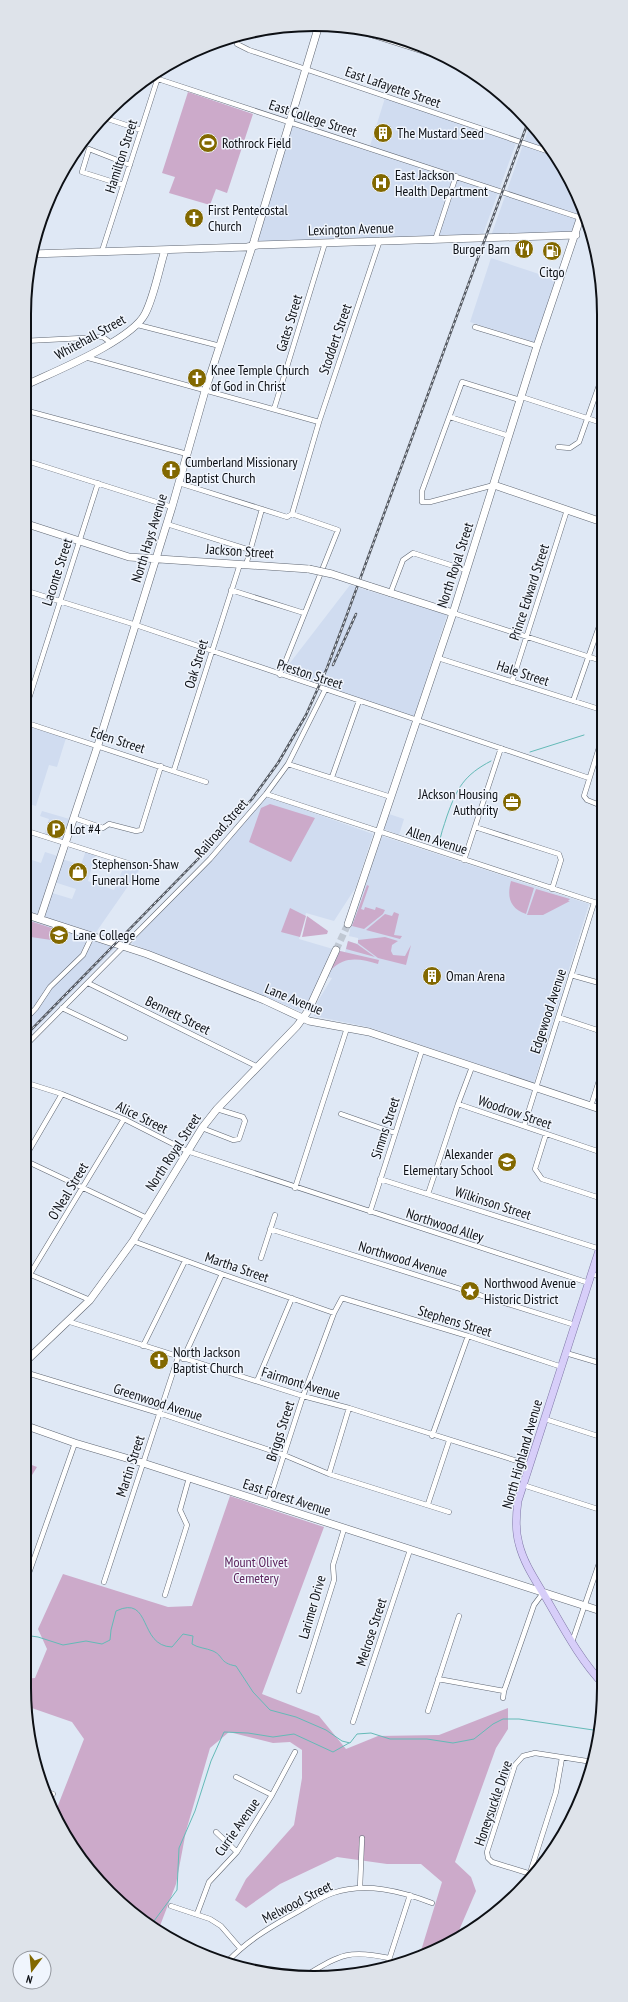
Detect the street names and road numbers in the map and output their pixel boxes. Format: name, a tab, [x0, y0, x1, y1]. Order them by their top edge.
street label: East Lafayette Street	[343, 62, 443, 112]
street label: East College Street	[267, 95, 359, 141]
street label: Hamilton Street	[101, 117, 141, 195]
street label: Lexington Avenue	[308, 219, 394, 239]
street label: Gates Street	[272, 292, 306, 354]
street label: Stoddert Street	[315, 301, 356, 377]
street label: Whitehall Street	[51, 310, 129, 364]
street label: North Hays Avenue	[127, 491, 171, 585]
street label: North Royal Street	[433, 520, 477, 610]
street label: Laconte Street	[38, 536, 76, 608]
street label: Jackson Street	[204, 540, 275, 562]
street label: Prince Edward Street	[505, 541, 553, 642]
street label: Oak Street	[180, 637, 212, 691]
street label: Preston Street	[275, 655, 345, 693]
street label: Hale Street	[494, 656, 552, 690]
street label: Eden Street	[89, 723, 148, 757]
street label: Railroad Street	[191, 795, 252, 861]
street label: Allen Avenue	[404, 822, 470, 858]
street label: Edgewood Avenue	[526, 966, 570, 1056]
street label: Lane Avenue	[262, 979, 326, 1019]
street label: Bennett Street	[143, 992, 214, 1039]
street label: Woodrow Street	[476, 1091, 554, 1133]
street label: Simms Street	[367, 1095, 403, 1161]
street label: Alice Street	[113, 1097, 171, 1137]
street label: North Royal Street	[141, 1110, 205, 1194]
street label: O'Neal Street	[44, 1159, 92, 1223]
street label: Wilkinson Street	[453, 1182, 534, 1224]
street label: Northwood Alley	[404, 1204, 487, 1246]
street label: Northwood Avenue	[356, 1237, 450, 1281]
street label: Martha Street	[203, 1248, 271, 1286]
street label: Stephens Street	[416, 1301, 494, 1341]
street label: Fairmont Avenue	[259, 1362, 343, 1404]
street label: Greenwood Avenue	[111, 1379, 205, 1425]
street label: North Highland Avenue	[498, 1397, 546, 1511]
street label: Briggs Street	[262, 1398, 298, 1463]
street label: Martin Street	[112, 1433, 148, 1499]
street label: East Forest Avenue	[241, 1474, 333, 1520]
street label: Larimer Drive	[294, 1573, 330, 1641]
street label: Melrose Street	[352, 1596, 390, 1668]
street label: Honeysuckle Drive	[470, 1758, 516, 1848]
street label: Currie Avenue	[210, 1794, 264, 1860]
street label: Melwood Street	[259, 1877, 335, 1927]

